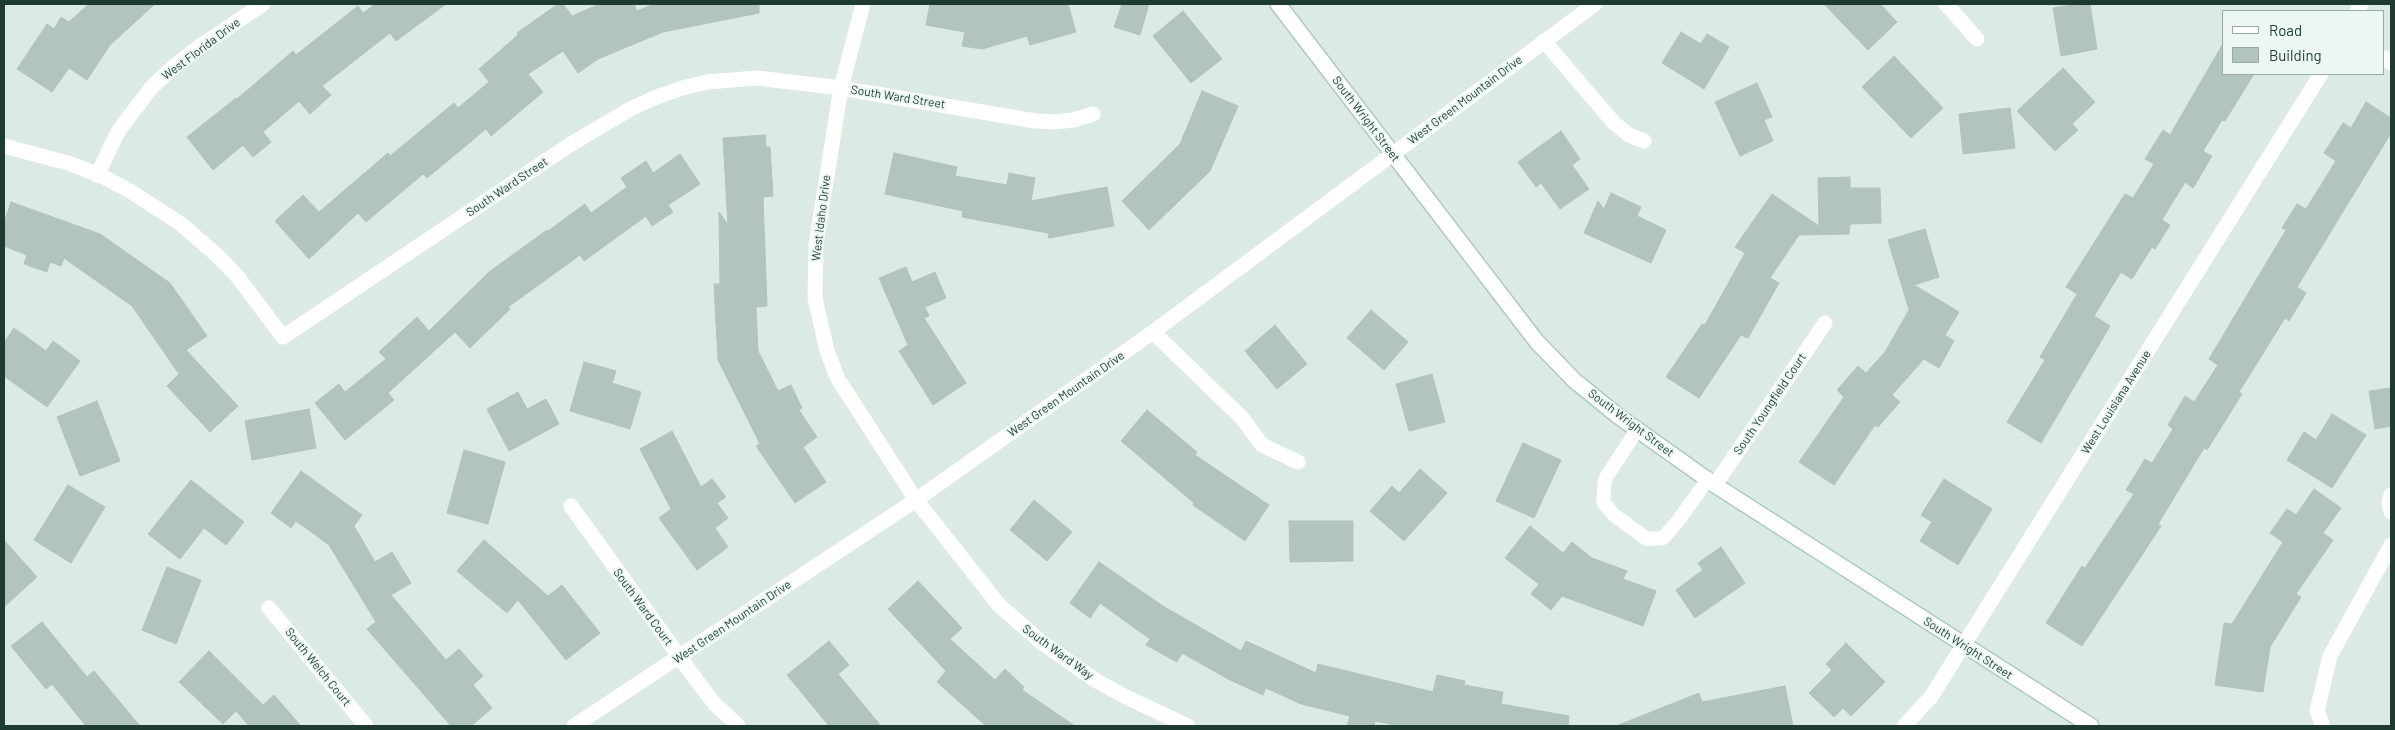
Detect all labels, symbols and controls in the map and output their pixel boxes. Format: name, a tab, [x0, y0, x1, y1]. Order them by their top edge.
legend	[2222, 10, 2385, 75]
street label: West Florida Drive	[159, 15, 243, 83]
text: Road	[2269, 21, 2302, 39]
text: Building	[2269, 46, 2322, 64]
street label: West Green Mountain Drive	[1405, 52, 1525, 148]
street label: South Wright Street	[1329, 73, 1403, 165]
street label: South Ward Street	[850, 82, 946, 112]
street label: South Ward Street	[463, 154, 551, 220]
street label: West Idaho Drive	[809, 174, 833, 262]
street label: West Louisiana Avenue	[2078, 347, 2154, 457]
street label: West Green Mountain Drive	[1005, 348, 1127, 440]
street label: South Youngfield Court	[1731, 350, 1809, 458]
street label: South Wright Street	[1585, 386, 1677, 460]
street label: South Ward Court	[610, 566, 676, 648]
street label: West Green Mountain Drive	[670, 577, 794, 667]
street label: South Wright Street	[1921, 614, 2015, 682]
street label: South Ward Way	[1020, 621, 1096, 683]
street label: South Welch Court	[282, 625, 354, 709]

